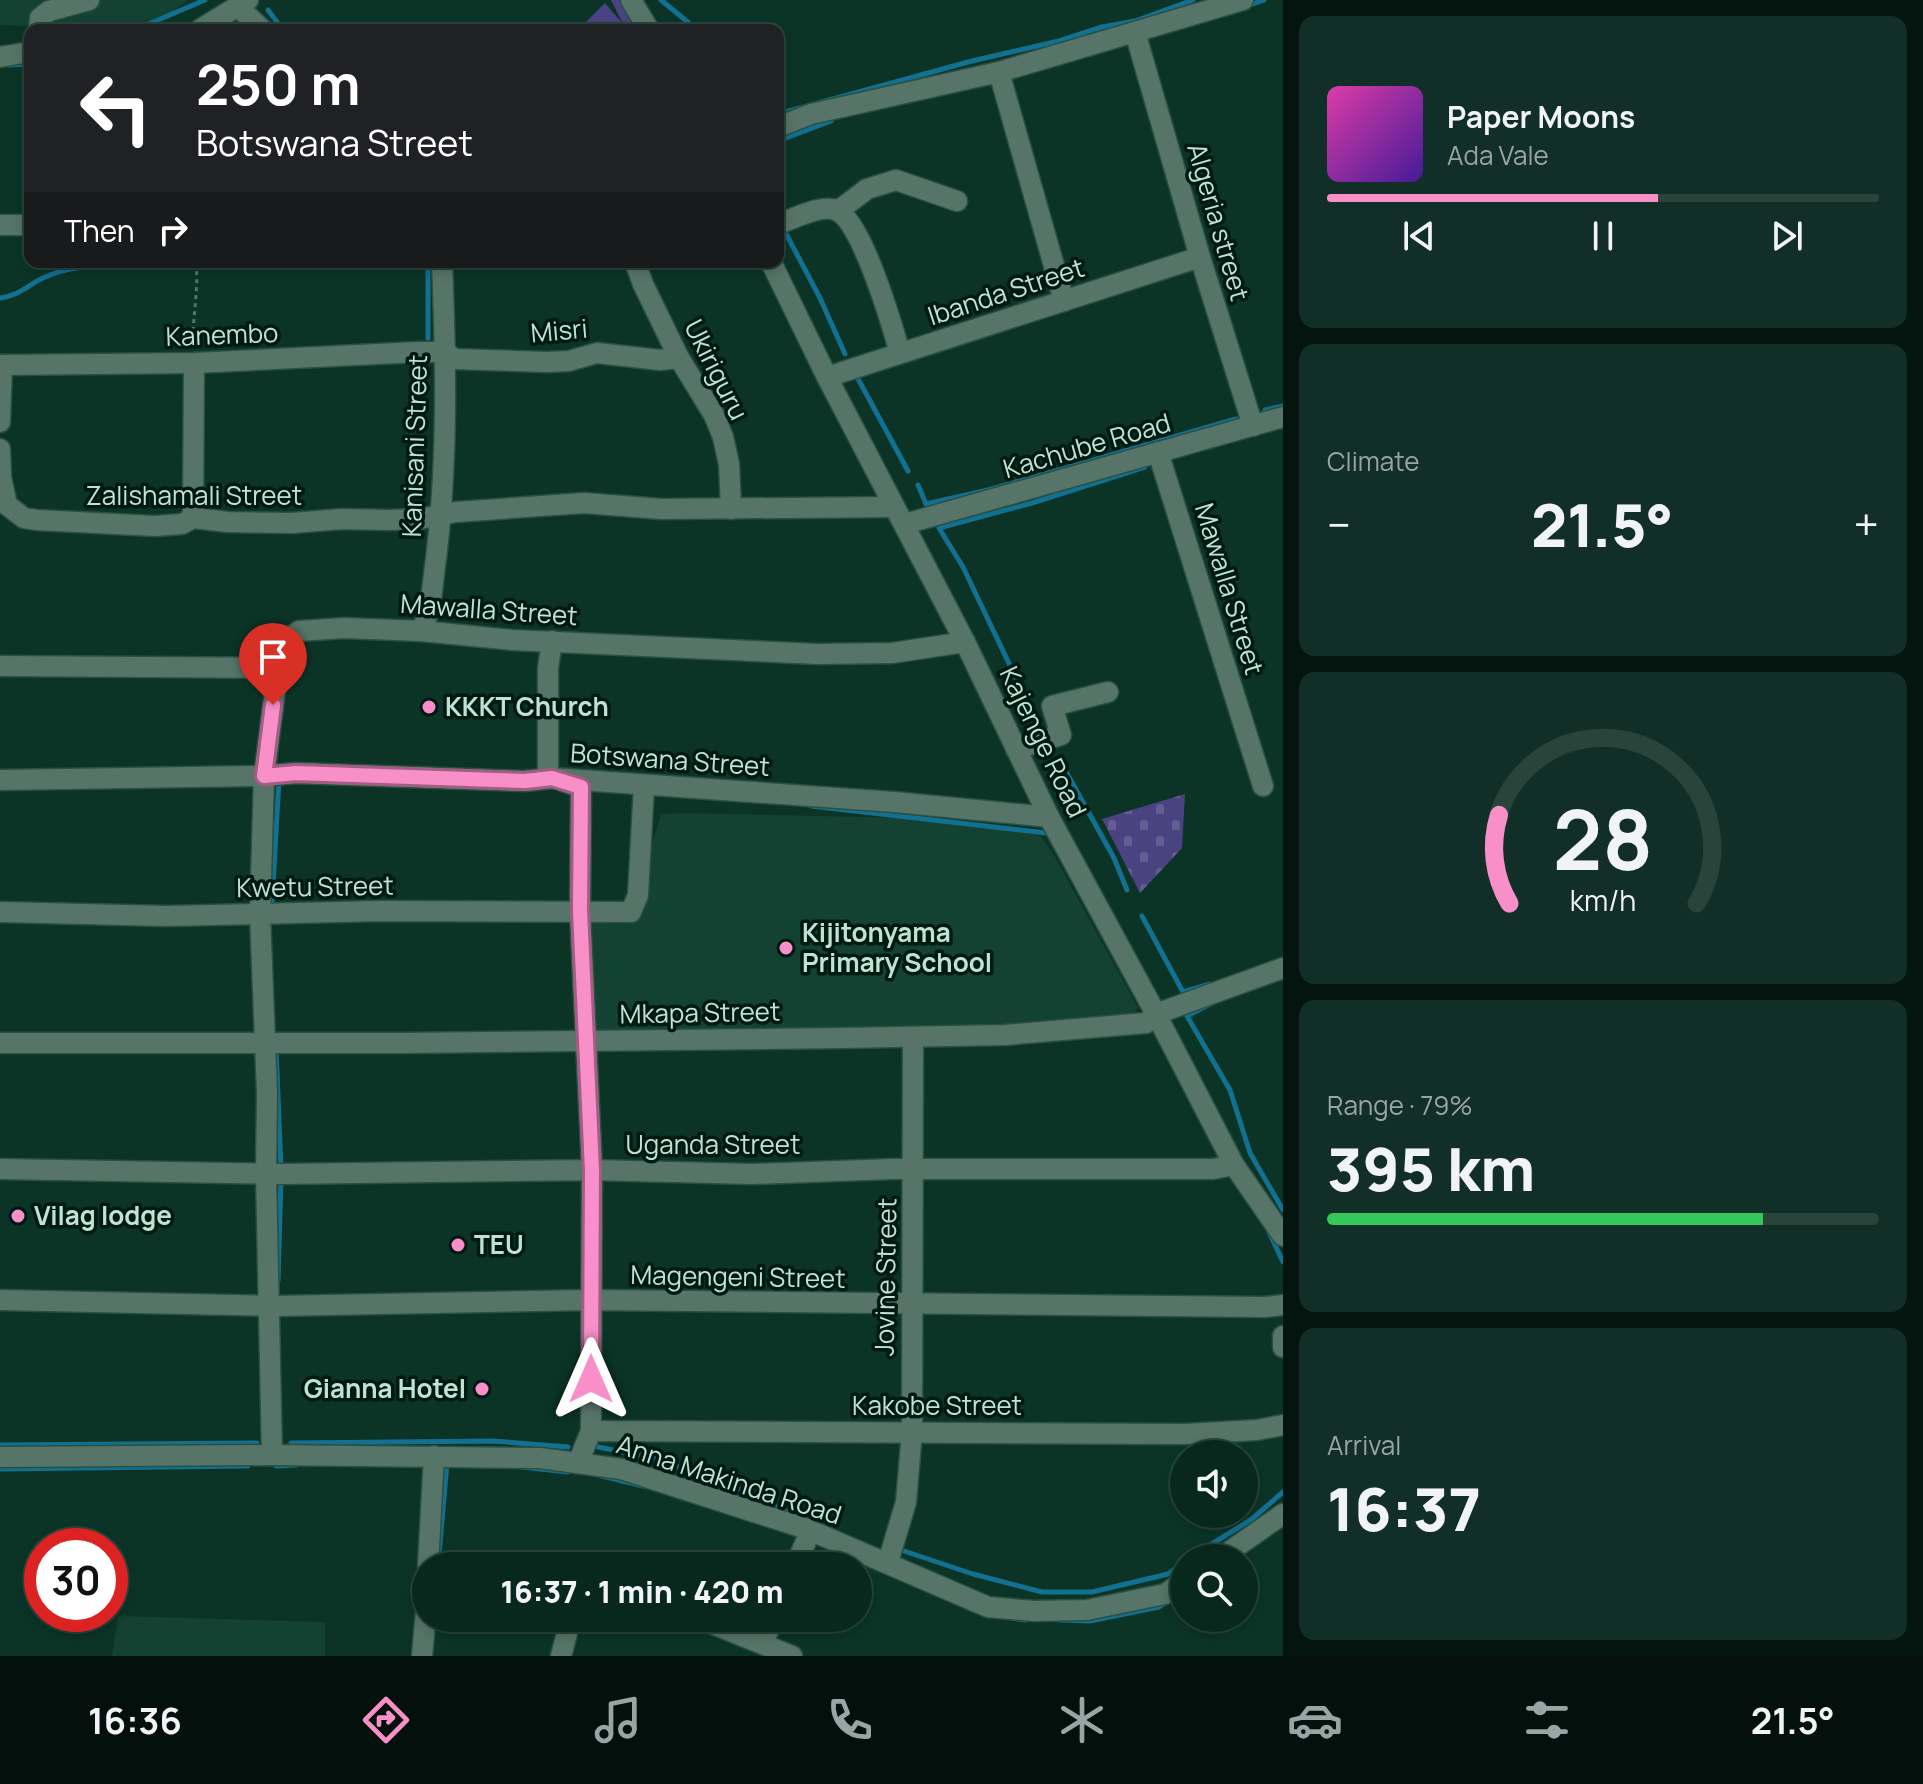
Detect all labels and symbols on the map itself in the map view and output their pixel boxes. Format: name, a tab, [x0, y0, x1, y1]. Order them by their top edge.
street label: Algeria street	[1179, 139, 1259, 305]
street label: Ibanda Street	[923, 249, 1089, 333]
street label: Misri	[529, 310, 589, 350]
street label: Ukiriguru	[676, 313, 758, 426]
street label: Kanembo	[165, 314, 279, 354]
street label: Kanisani Street	[393, 354, 435, 538]
street label: Kachube Road	[999, 404, 1175, 486]
street label: Zalishamali Street	[86, 477, 302, 513]
street label: Mawalla Street	[1187, 499, 1273, 679]
street label: Mawalla Street	[399, 585, 579, 633]
pin	[239, 623, 307, 705]
street label: Kajenge Road	[992, 660, 1096, 823]
place label: KKKT Church	[445, 688, 609, 724]
marker: KKKT Church	[420, 698, 438, 716]
street label: Botswana Street	[569, 734, 771, 784]
street label: Kwetu Street	[236, 867, 394, 905]
place label: Kijitonyama Primary School	[802, 914, 992, 980]
marker: Kijitonyama Primary School	[777, 939, 795, 957]
street label: Mkapa Street	[619, 993, 781, 1031]
street label: Uganda Street	[626, 1126, 800, 1162]
place label: Vilag lodge	[34, 1197, 172, 1233]
street label: Jovine Street	[866, 1198, 904, 1356]
marker: Vilag lodge	[9, 1207, 27, 1225]
place label: TEU	[474, 1226, 524, 1262]
marker: TEU	[449, 1236, 467, 1254]
street label: Magengeni Street	[630, 1256, 846, 1296]
position arrow	[549, 1337, 633, 1421]
place label: Gianna Hotel	[304, 1370, 466, 1406]
marker: Gianna Hotel	[473, 1380, 491, 1398]
street label: Kakobe Street	[852, 1387, 1022, 1423]
street label: Anna Makinda Road	[612, 1426, 846, 1532]
speed limit sign: 30	[24, 1528, 128, 1632]

